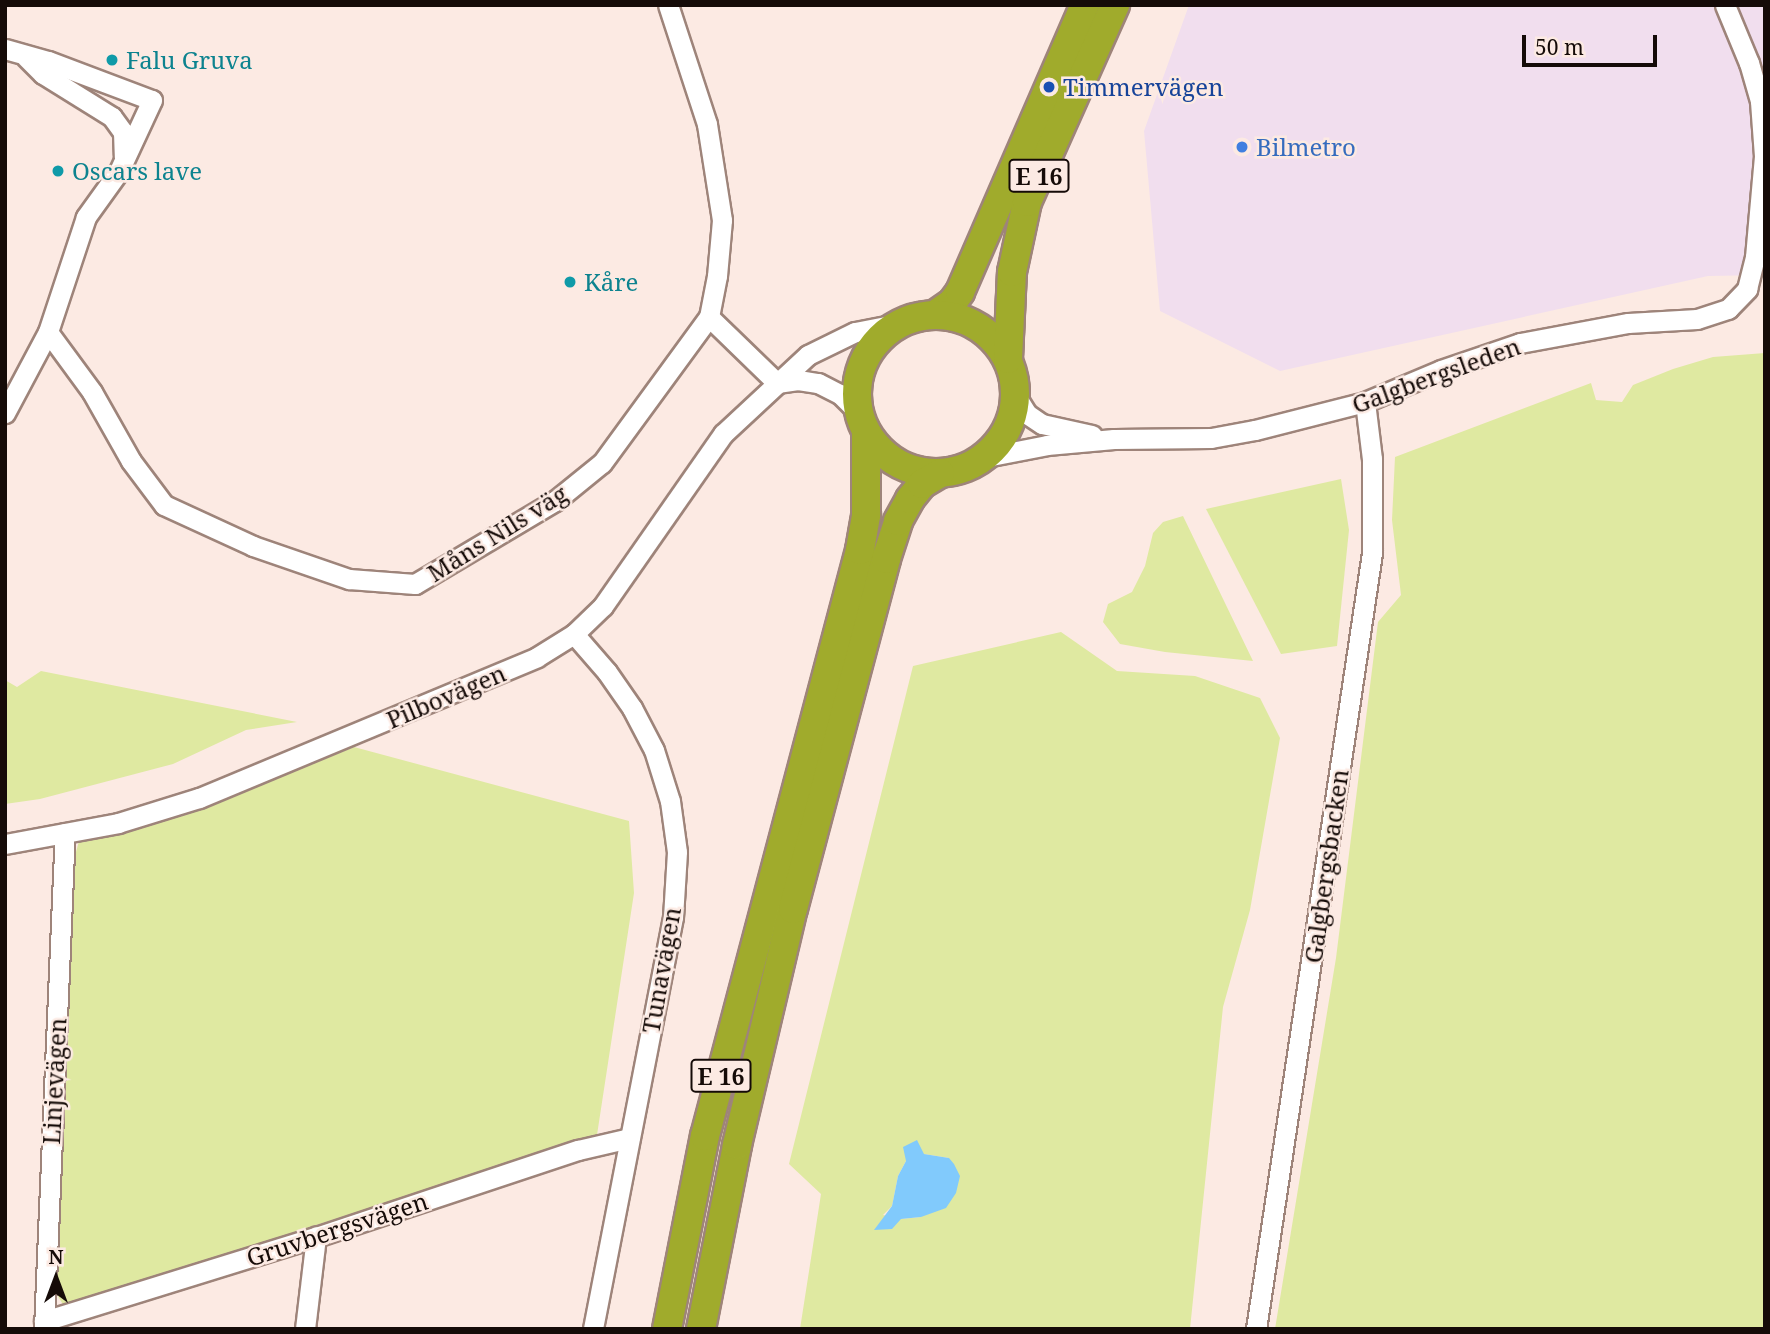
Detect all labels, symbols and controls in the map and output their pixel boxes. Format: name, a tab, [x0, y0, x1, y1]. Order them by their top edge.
scale bar	[1525, 21, 1660, 65]
text: 50 m	[1535, 33, 1584, 61]
place label: Falu Gruva	[126, 46, 253, 74]
marker: Falu Gruva	[104, 52, 120, 68]
place label: Timmervägen	[1063, 73, 1224, 101]
marker: Timmervägen	[1041, 79, 1057, 95]
place label: Bilmetro	[1256, 133, 1356, 161]
marker: Bilmetro	[1234, 139, 1250, 155]
road number: E 16	[1007, 156, 1070, 196]
place label: Oscars lave	[72, 157, 202, 185]
marker: Oscars lave	[50, 163, 66, 179]
place label: Kåre	[584, 268, 638, 296]
marker: Kåre	[562, 274, 578, 290]
street label: Galgbergsleden	[1348, 331, 1524, 419]
street label: Måns Nils väg	[422, 479, 572, 587]
street label: Pilbovägen	[382, 658, 510, 734]
street label: Galgbergsbacken	[1298, 767, 1354, 965]
street label: Tunavägen	[636, 905, 686, 1035]
street label: Linjevägen	[36, 1017, 72, 1145]
road number: E 16	[690, 1056, 752, 1096]
street label: Gruvbergsvägen	[243, 1186, 431, 1272]
north arrow	[21, 1243, 91, 1313]
text: N	[49, 1244, 63, 1270]

